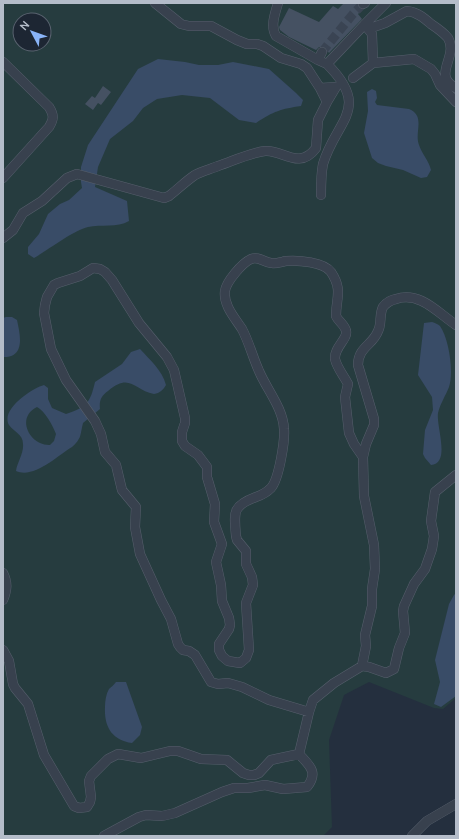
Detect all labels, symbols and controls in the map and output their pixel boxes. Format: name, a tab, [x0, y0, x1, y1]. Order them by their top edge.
north arrow	[12, 12, 52, 52]
text: N	[17, 18, 32, 32]

